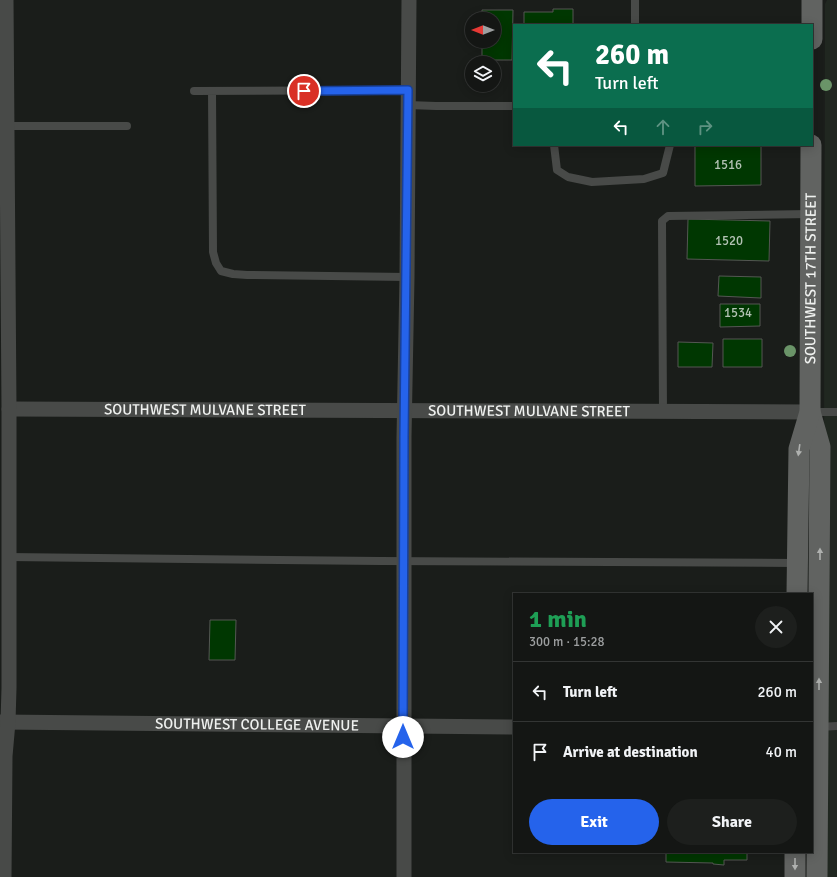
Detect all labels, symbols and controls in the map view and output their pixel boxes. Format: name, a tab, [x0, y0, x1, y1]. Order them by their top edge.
north arrow	[465, 12, 501, 48]
map controls	[465, 12, 501, 92]
text: 260 m	[595, 38, 669, 72]
icon: left	[529, 40, 581, 92]
button: layers	[465, 56, 501, 92]
text: Turn left	[595, 72, 658, 94]
pin	[287, 74, 321, 108]
icon: arrive	[293, 80, 315, 102]
icon: left	[610, 116, 632, 138]
icon: ahead	[652, 116, 674, 138]
icon: right	[694, 116, 716, 138]
house number: 1516	[714, 157, 742, 173]
street label: SOUTHWEST 17TH STREET	[801, 192, 820, 364]
house number: 1520	[715, 233, 743, 249]
house number: 1534	[724, 305, 752, 321]
street label: SOUTHWEST MULVANE STREET	[104, 400, 307, 419]
street label: SOUTHWEST MULVANE STREET	[428, 402, 631, 420]
one-way arrow	[796, 444, 803, 456]
one-way arrow	[817, 547, 823, 560]
text: 1 min	[529, 604, 587, 634]
button: close	[755, 606, 797, 648]
text: 300 m · 15:28	[529, 634, 605, 650]
one-way arrow	[816, 677, 822, 690]
icon: left	[529, 681, 551, 703]
text: Turn left	[563, 683, 617, 701]
text: 260 m	[757, 683, 797, 701]
street label: SOUTHWEST COLLEGE AVENUE	[155, 715, 359, 734]
position arrow	[382, 716, 424, 758]
icon: arrive	[529, 741, 551, 763]
text: Arrive at destination	[563, 743, 698, 761]
text: 40 m	[766, 743, 797, 761]
button: Exit	[529, 799, 659, 845]
button: Share	[667, 799, 797, 845]
one-way arrow	[792, 859, 798, 872]

